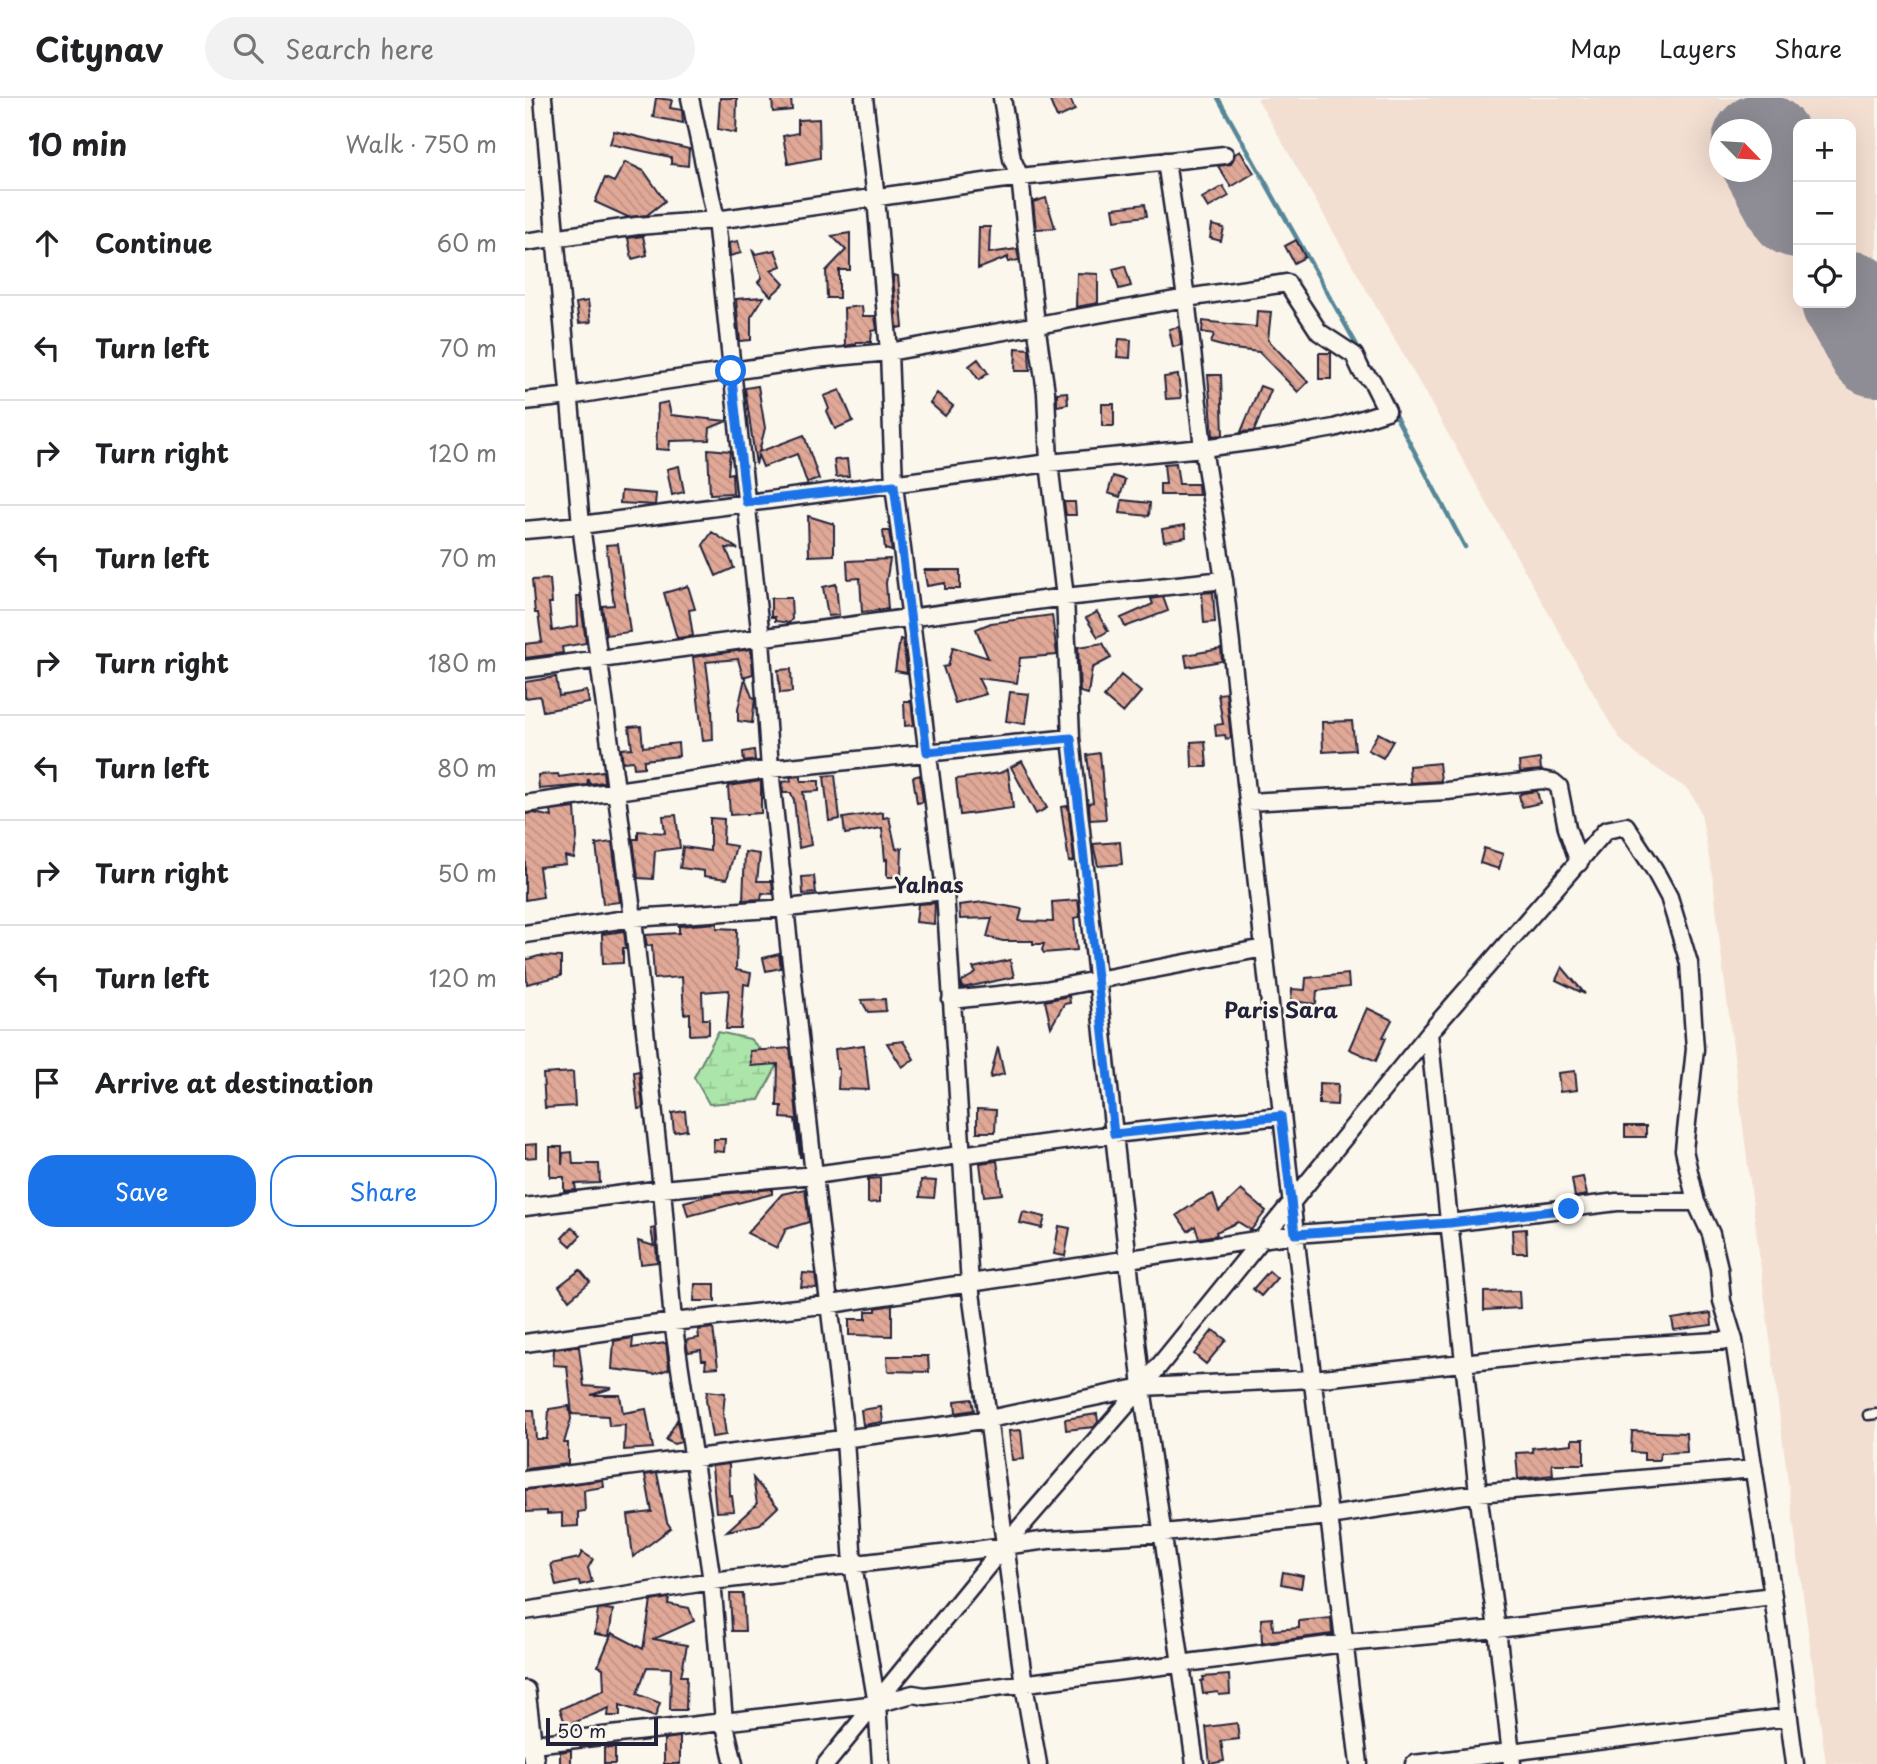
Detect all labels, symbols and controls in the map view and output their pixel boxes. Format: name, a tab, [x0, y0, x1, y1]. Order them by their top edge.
search box	[205, 17, 695, 80]
text: Citynav	[35, 23, 163, 73]
icon: search	[229, 29, 267, 67]
text: Search here	[285, 29, 434, 68]
text: Map	[1570, 30, 1621, 66]
text: Layers	[1659, 30, 1736, 66]
text: Share	[1774, 30, 1842, 66]
north arrow	[1709, 119, 1772, 182]
map controls	[1793, 119, 1856, 308]
button: +	[1793, 119, 1856, 182]
text: 10 min	[28, 121, 127, 166]
text: Walk · 750 m	[345, 126, 497, 161]
button: −	[1793, 182, 1856, 245]
text: Continue	[95, 223, 212, 262]
icon: ahead	[28, 224, 66, 262]
text: 60 m	[437, 225, 497, 260]
button: locate	[1793, 245, 1856, 308]
text: Turn left	[95, 328, 210, 367]
icon: left	[28, 329, 66, 367]
text: 70 m	[439, 330, 497, 365]
route start	[715, 355, 746, 386]
text: Turn right	[95, 433, 229, 472]
icon: right	[28, 434, 66, 472]
text: 120 m	[429, 435, 497, 470]
text: Turn left	[95, 538, 210, 577]
icon: left	[28, 539, 66, 577]
text: 70 m	[439, 540, 497, 575]
text: Turn right	[95, 643, 229, 682]
icon: right	[28, 644, 66, 682]
text: 180 m	[428, 645, 497, 680]
text: Turn left	[95, 748, 210, 787]
icon: left	[28, 749, 66, 787]
text: 80 m	[437, 750, 497, 785]
text: Turn right	[95, 853, 229, 892]
icon: right	[28, 854, 66, 892]
text: 50 m	[437, 855, 497, 890]
district label: Yalnas	[894, 868, 964, 900]
text: Turn left	[95, 958, 210, 997]
icon: left	[28, 959, 66, 997]
text: 120 m	[429, 960, 497, 995]
district label: Paris Sara	[1224, 993, 1338, 1025]
text: Arrive at destination	[95, 1063, 374, 1102]
icon: arrive	[28, 1064, 66, 1102]
button: Save	[28, 1155, 256, 1227]
button: Share	[270, 1155, 497, 1227]
route end	[1553, 1193, 1584, 1224]
scale bar	[546, 1715, 658, 1747]
text: 50 m	[557, 1716, 606, 1744]

